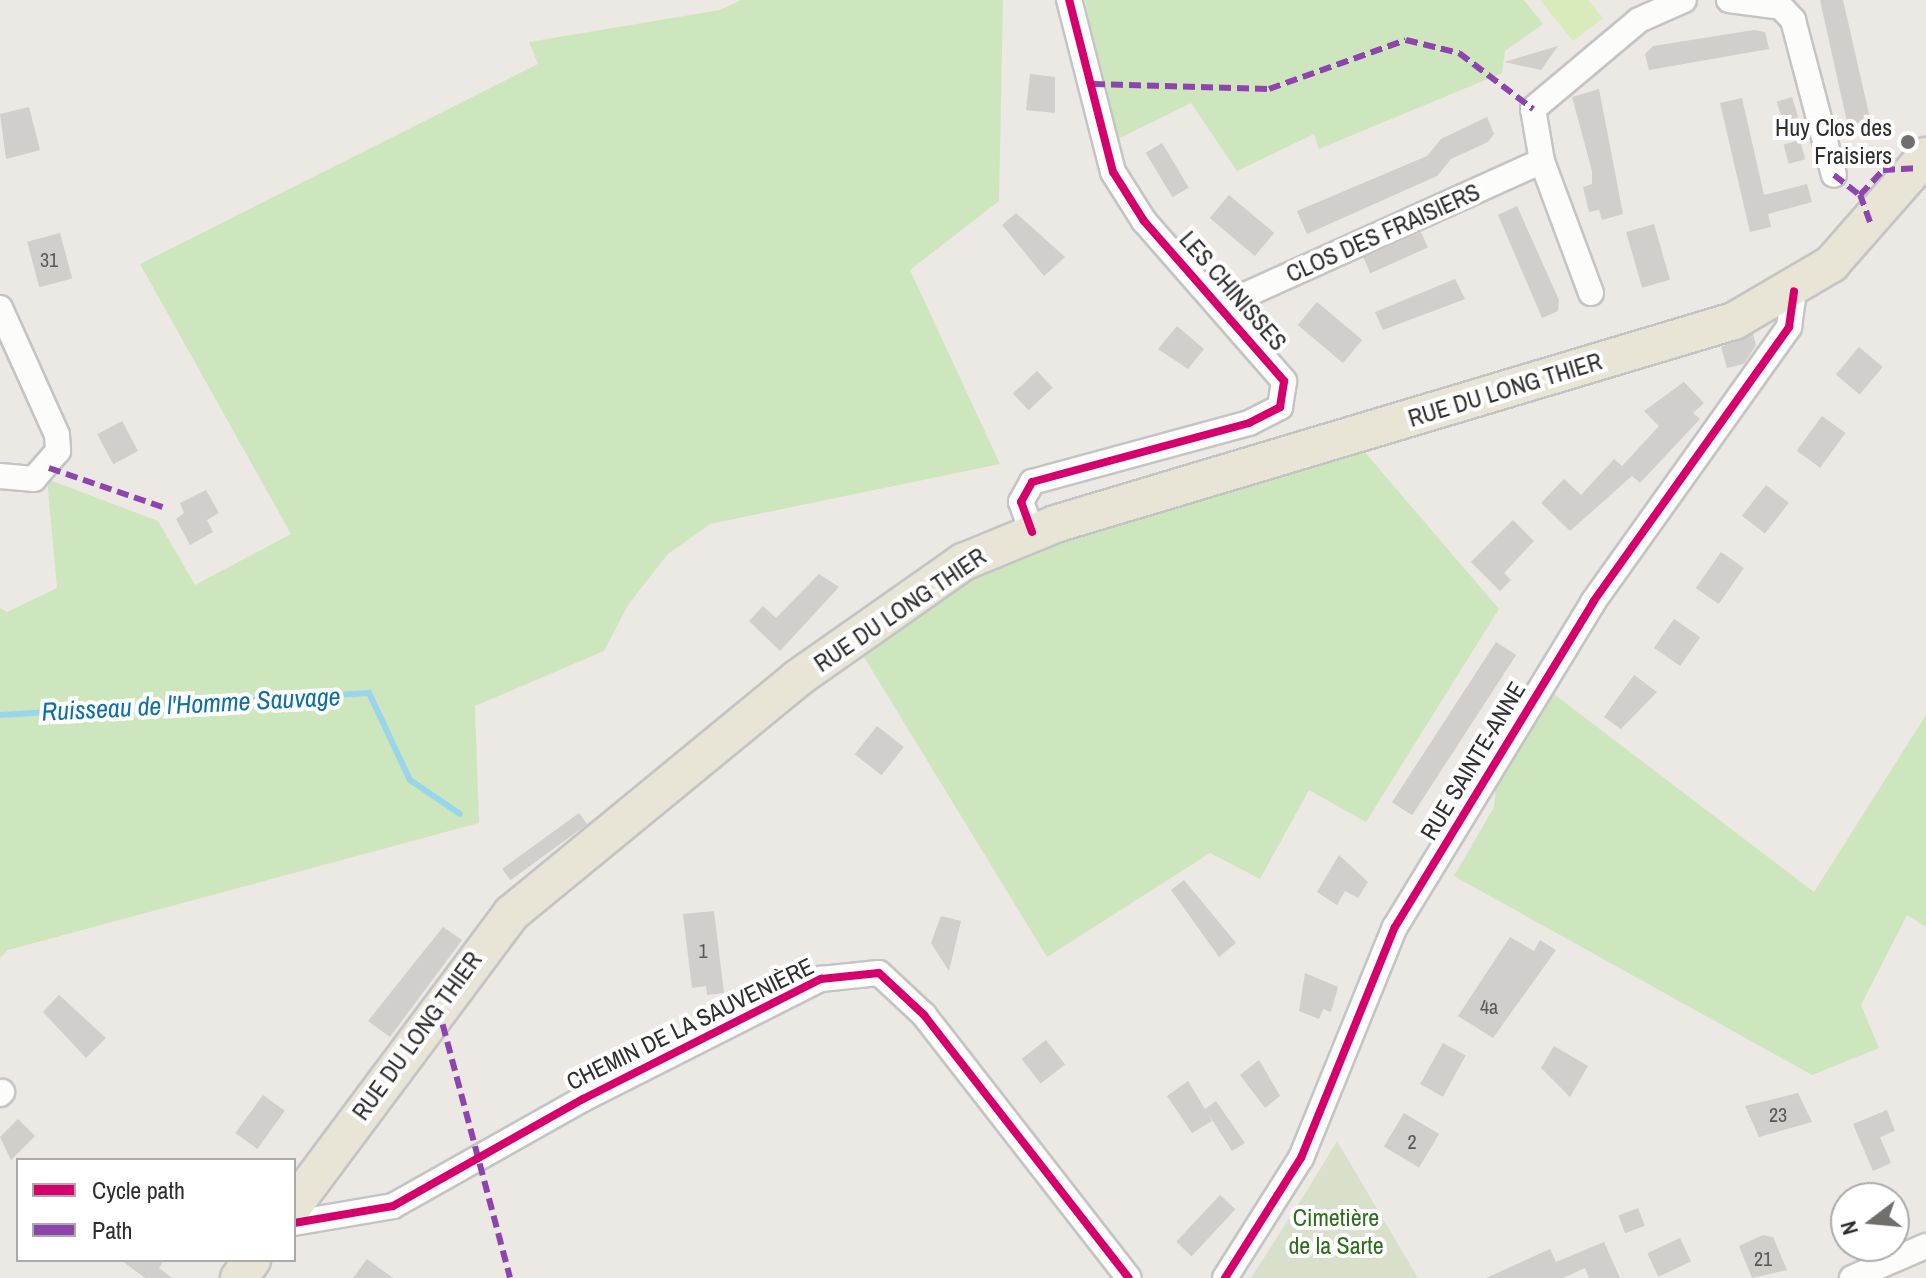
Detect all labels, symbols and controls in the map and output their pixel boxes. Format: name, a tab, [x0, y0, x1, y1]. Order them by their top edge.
place label: Huy Clos des Fraisiers	[1775, 114, 1892, 170]
marker: Huy Clos des Fraisiers	[1899, 133, 1917, 151]
street label: CLOS DES FRAISIERS	[1282, 177, 1484, 289]
street label: LES CHINISSES	[1173, 225, 1293, 357]
house number: 31	[40, 247, 58, 271]
street label: RUE DU LONG THIER	[1405, 347, 1605, 433]
street label: RUE DU LONG THIER	[809, 542, 991, 678]
street label: RUE SAINTE-ANNE	[1414, 677, 1532, 845]
water label: Ruisseau de l'Homme Sauvage	[41, 681, 341, 727]
house number: 1	[698, 938, 708, 962]
street label: RUE DU LONG THIER	[346, 946, 488, 1126]
street label: CHEMIN DE LA SAUVENIÈRE	[561, 951, 819, 1097]
house number: 4a	[1480, 994, 1498, 1018]
house number: 23	[1769, 1102, 1787, 1126]
house number: 2	[1407, 1129, 1417, 1153]
legend	[16, 1158, 296, 1262]
text: Cycle path	[92, 1174, 185, 1206]
north arrow	[1830, 1182, 1910, 1262]
park label: Cimetière de la Sarte	[1288, 1204, 1384, 1260]
text: Path	[92, 1214, 133, 1246]
text: N	[1833, 1218, 1865, 1238]
house number: 21	[1754, 1246, 1772, 1270]

